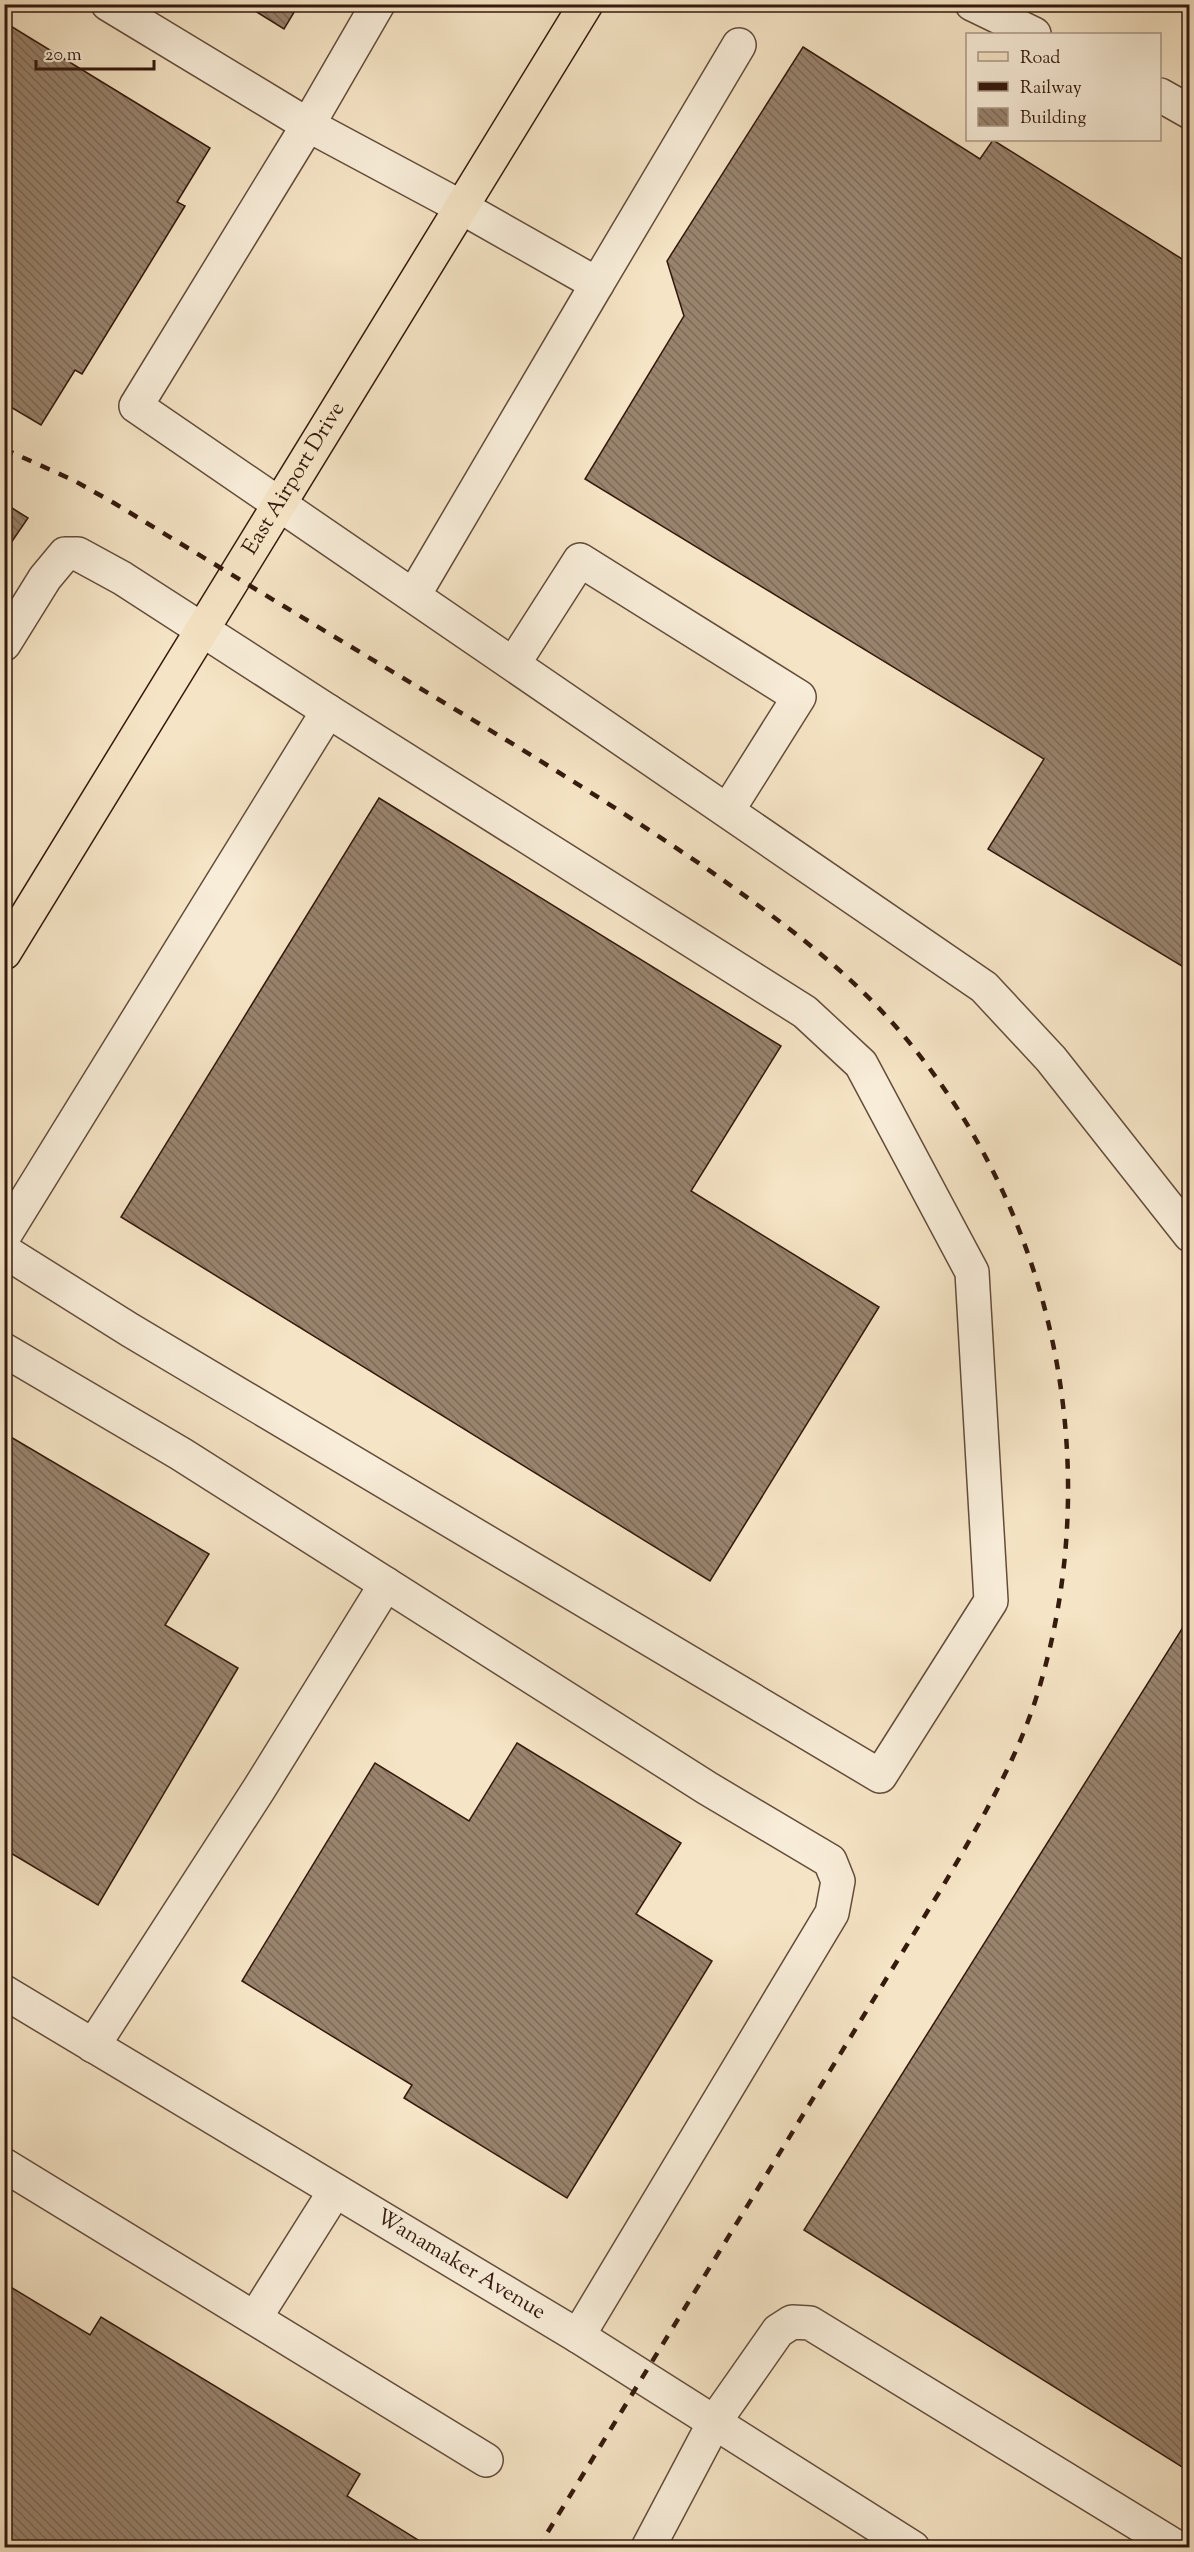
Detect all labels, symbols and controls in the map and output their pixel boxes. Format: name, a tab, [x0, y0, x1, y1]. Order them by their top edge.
scale bar	[36, 33, 154, 71]
legend	[966, 33, 1161, 141]
text: 20 m	[45, 43, 82, 69]
text: Road	[1020, 46, 1060, 72]
text: Railway	[1020, 76, 1082, 102]
text: Building	[1020, 106, 1086, 132]
street label: East Airport Drive	[235, 396, 354, 562]
street label: Wanamaker Avenue	[369, 2202, 551, 2329]

